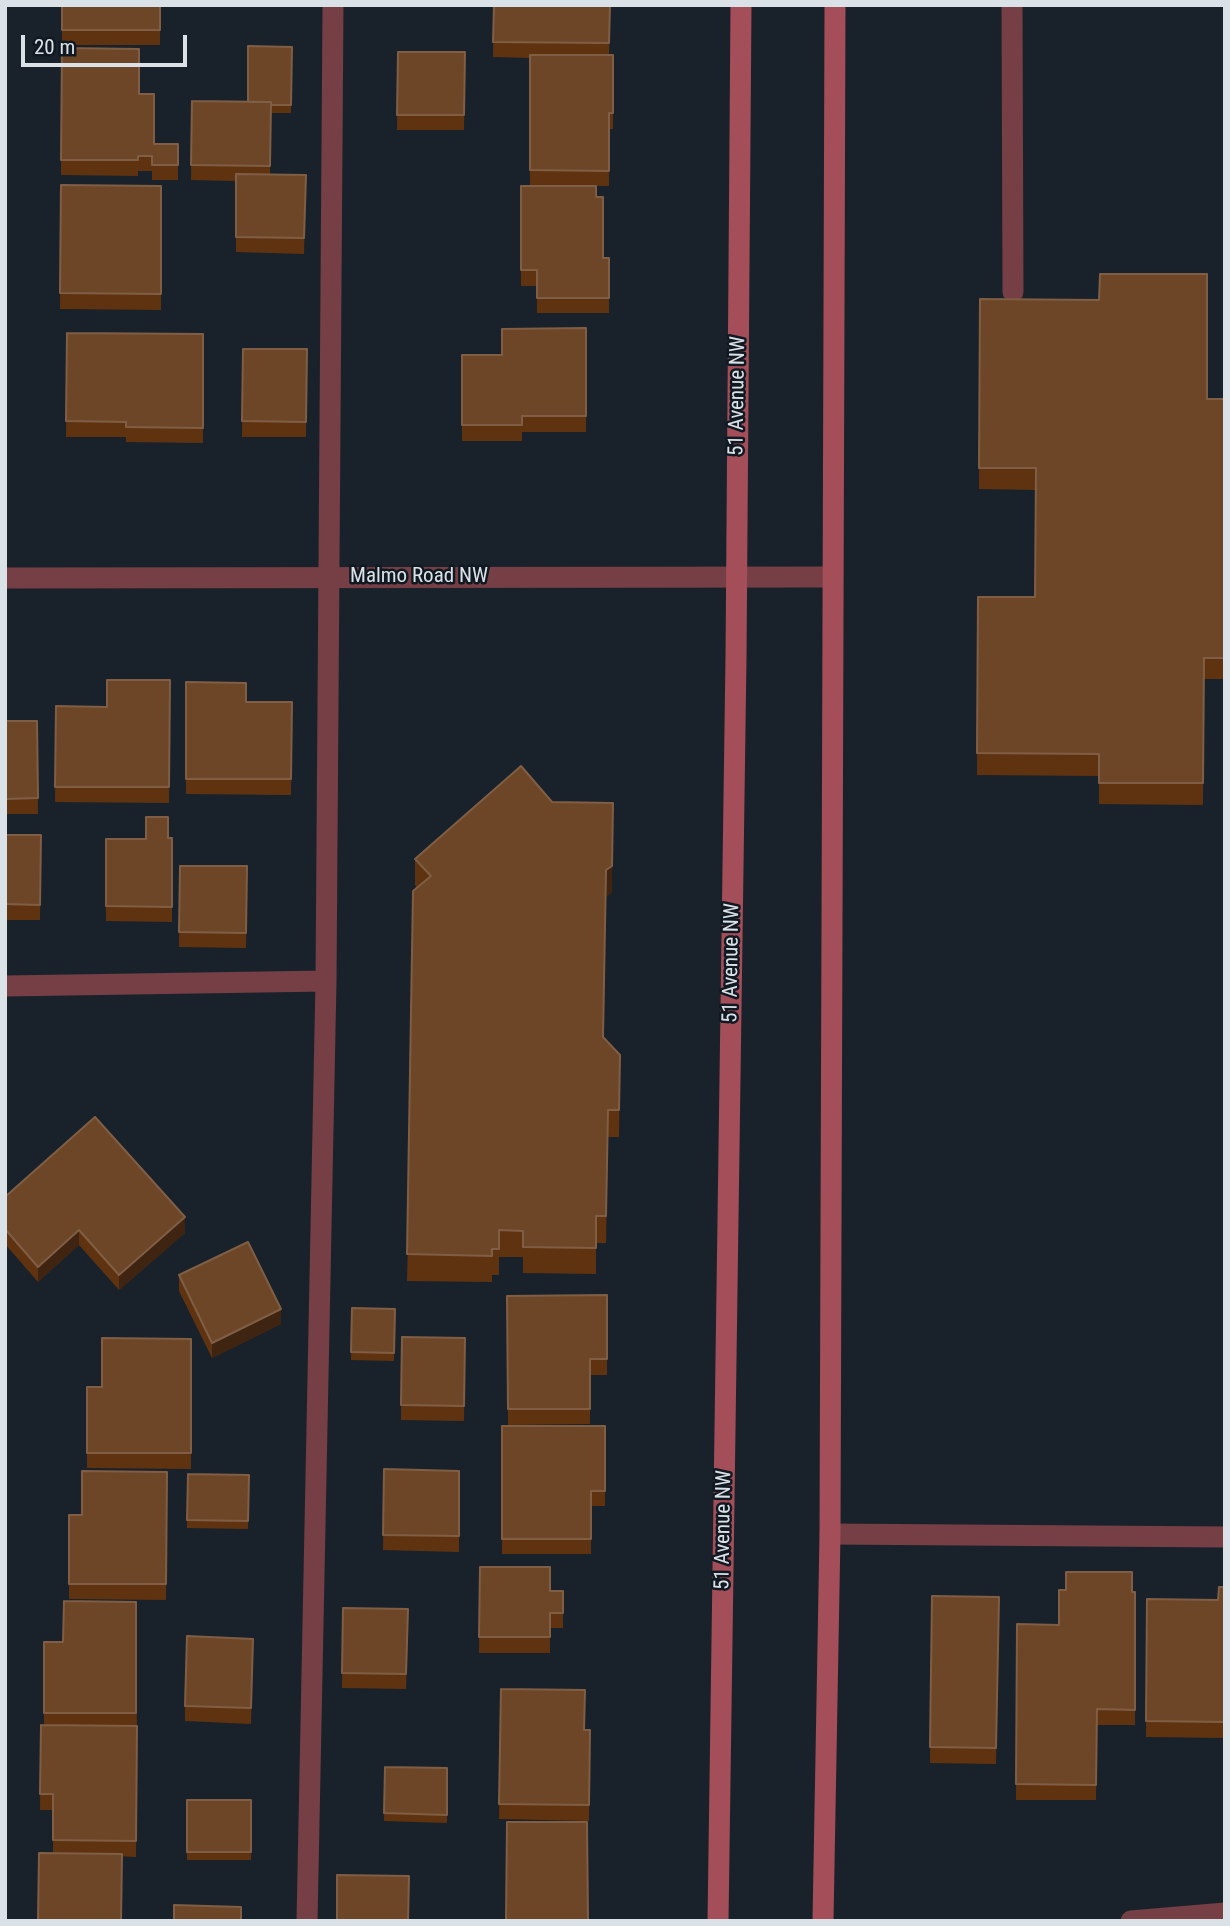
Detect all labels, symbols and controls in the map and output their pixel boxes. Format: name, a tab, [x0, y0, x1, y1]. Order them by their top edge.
scale bar	[24, 21, 191, 65]
text: 20 m	[34, 35, 75, 59]
street label: 51 Avenue NW	[724, 336, 752, 456]
street label: Malmo Road NW	[350, 564, 488, 590]
street label: 51 Avenue NW	[718, 903, 746, 1023]
street label: 51 Avenue NW	[710, 1470, 738, 1590]

